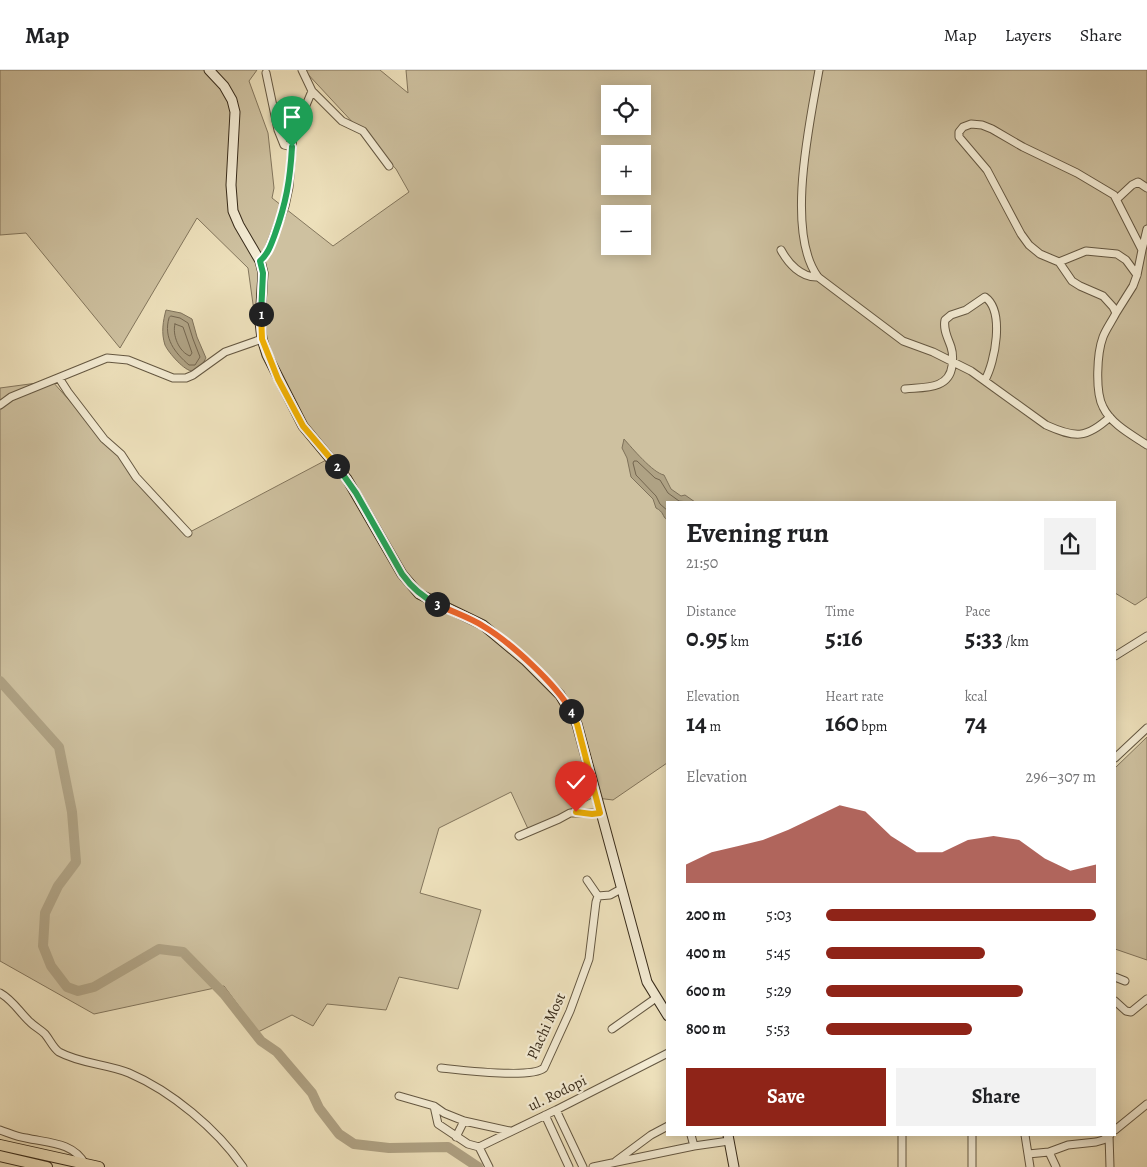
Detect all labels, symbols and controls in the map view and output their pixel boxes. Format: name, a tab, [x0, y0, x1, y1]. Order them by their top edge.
text: Map	[25, 19, 69, 51]
text: Map	[944, 23, 977, 47]
text: Layers	[1005, 23, 1052, 47]
text: Share	[1080, 23, 1122, 47]
map controls	[601, 85, 651, 255]
button: locate	[601, 85, 651, 135]
pin	[271, 96, 313, 147]
icon: arrive	[278, 103, 306, 131]
button: +	[601, 145, 651, 195]
button: −	[601, 205, 651, 255]
pin: 1	[248, 302, 274, 326]
text: 1	[259, 305, 264, 324]
pin: 2	[324, 454, 350, 478]
text: 2	[334, 457, 341, 476]
text: Evening run	[686, 514, 829, 552]
button: share	[1044, 518, 1096, 570]
text: 21:50	[686, 552, 718, 574]
pin: 3	[424, 592, 450, 616]
text: 3	[434, 595, 441, 614]
text: Distance	[686, 602, 736, 621]
text: Time	[825, 602, 854, 621]
text: Pace	[965, 602, 991, 621]
text: 0.95	[686, 621, 728, 655]
text: 5:16	[825, 621, 863, 655]
text: 5:33	[965, 621, 1003, 655]
text: km	[728, 632, 749, 651]
text: /km	[1003, 632, 1029, 651]
text: Elevation	[686, 687, 740, 706]
text: Heart rate	[825, 687, 884, 706]
text: kcal	[965, 687, 987, 706]
pin: 4	[558, 698, 584, 724]
text: 4	[568, 702, 575, 721]
text: 14	[686, 706, 707, 740]
text: 160	[825, 706, 859, 740]
text: 74	[965, 706, 987, 740]
text: m	[707, 717, 721, 736]
text: bpm	[859, 717, 887, 736]
pin	[555, 761, 597, 812]
text: Elevation	[686, 766, 747, 788]
text: 296–307 m	[1026, 766, 1096, 788]
icon: check	[562, 768, 590, 796]
text: 200 m	[686, 904, 726, 926]
text: 5:03	[766, 904, 792, 926]
text: 400 m	[686, 942, 726, 964]
text: 5:45	[766, 942, 791, 964]
text: 600 m	[686, 980, 726, 1002]
text: 5:29	[766, 980, 792, 1002]
street label: Plachi Most	[522, 989, 570, 1063]
text: 800 m	[686, 1018, 726, 1040]
text: 5:53	[766, 1018, 790, 1040]
button: Save	[686, 1068, 886, 1126]
button: Share	[896, 1068, 1096, 1126]
street label: ul. Rodopi	[524, 1070, 590, 1116]

